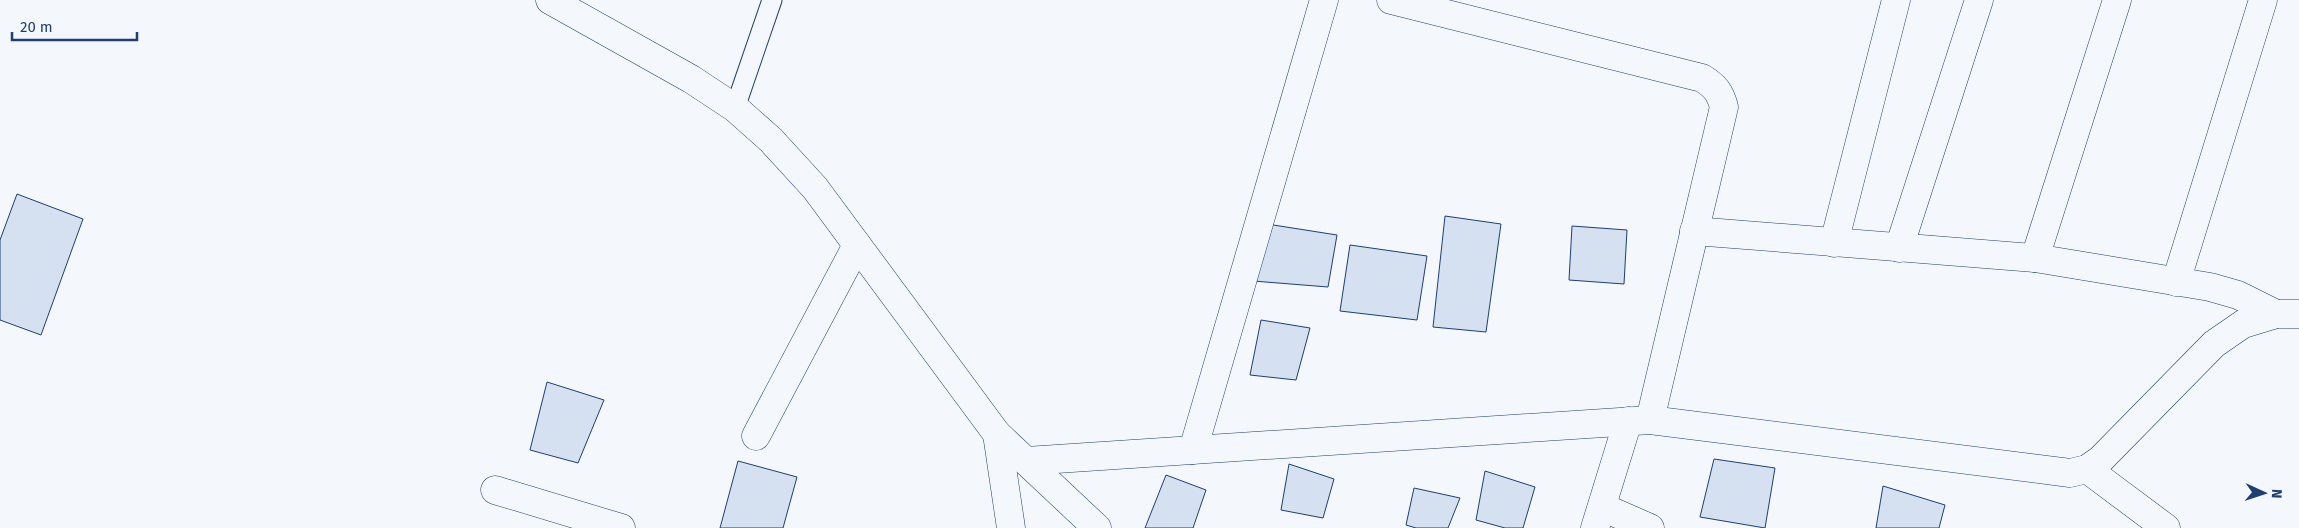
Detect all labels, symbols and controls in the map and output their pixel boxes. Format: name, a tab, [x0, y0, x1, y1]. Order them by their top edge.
scale bar	[12, 10, 138, 42]
text: 20 m	[20, 18, 53, 36]
north arrow	[2239, 468, 2289, 518]
text: N	[2268, 489, 2285, 499]

